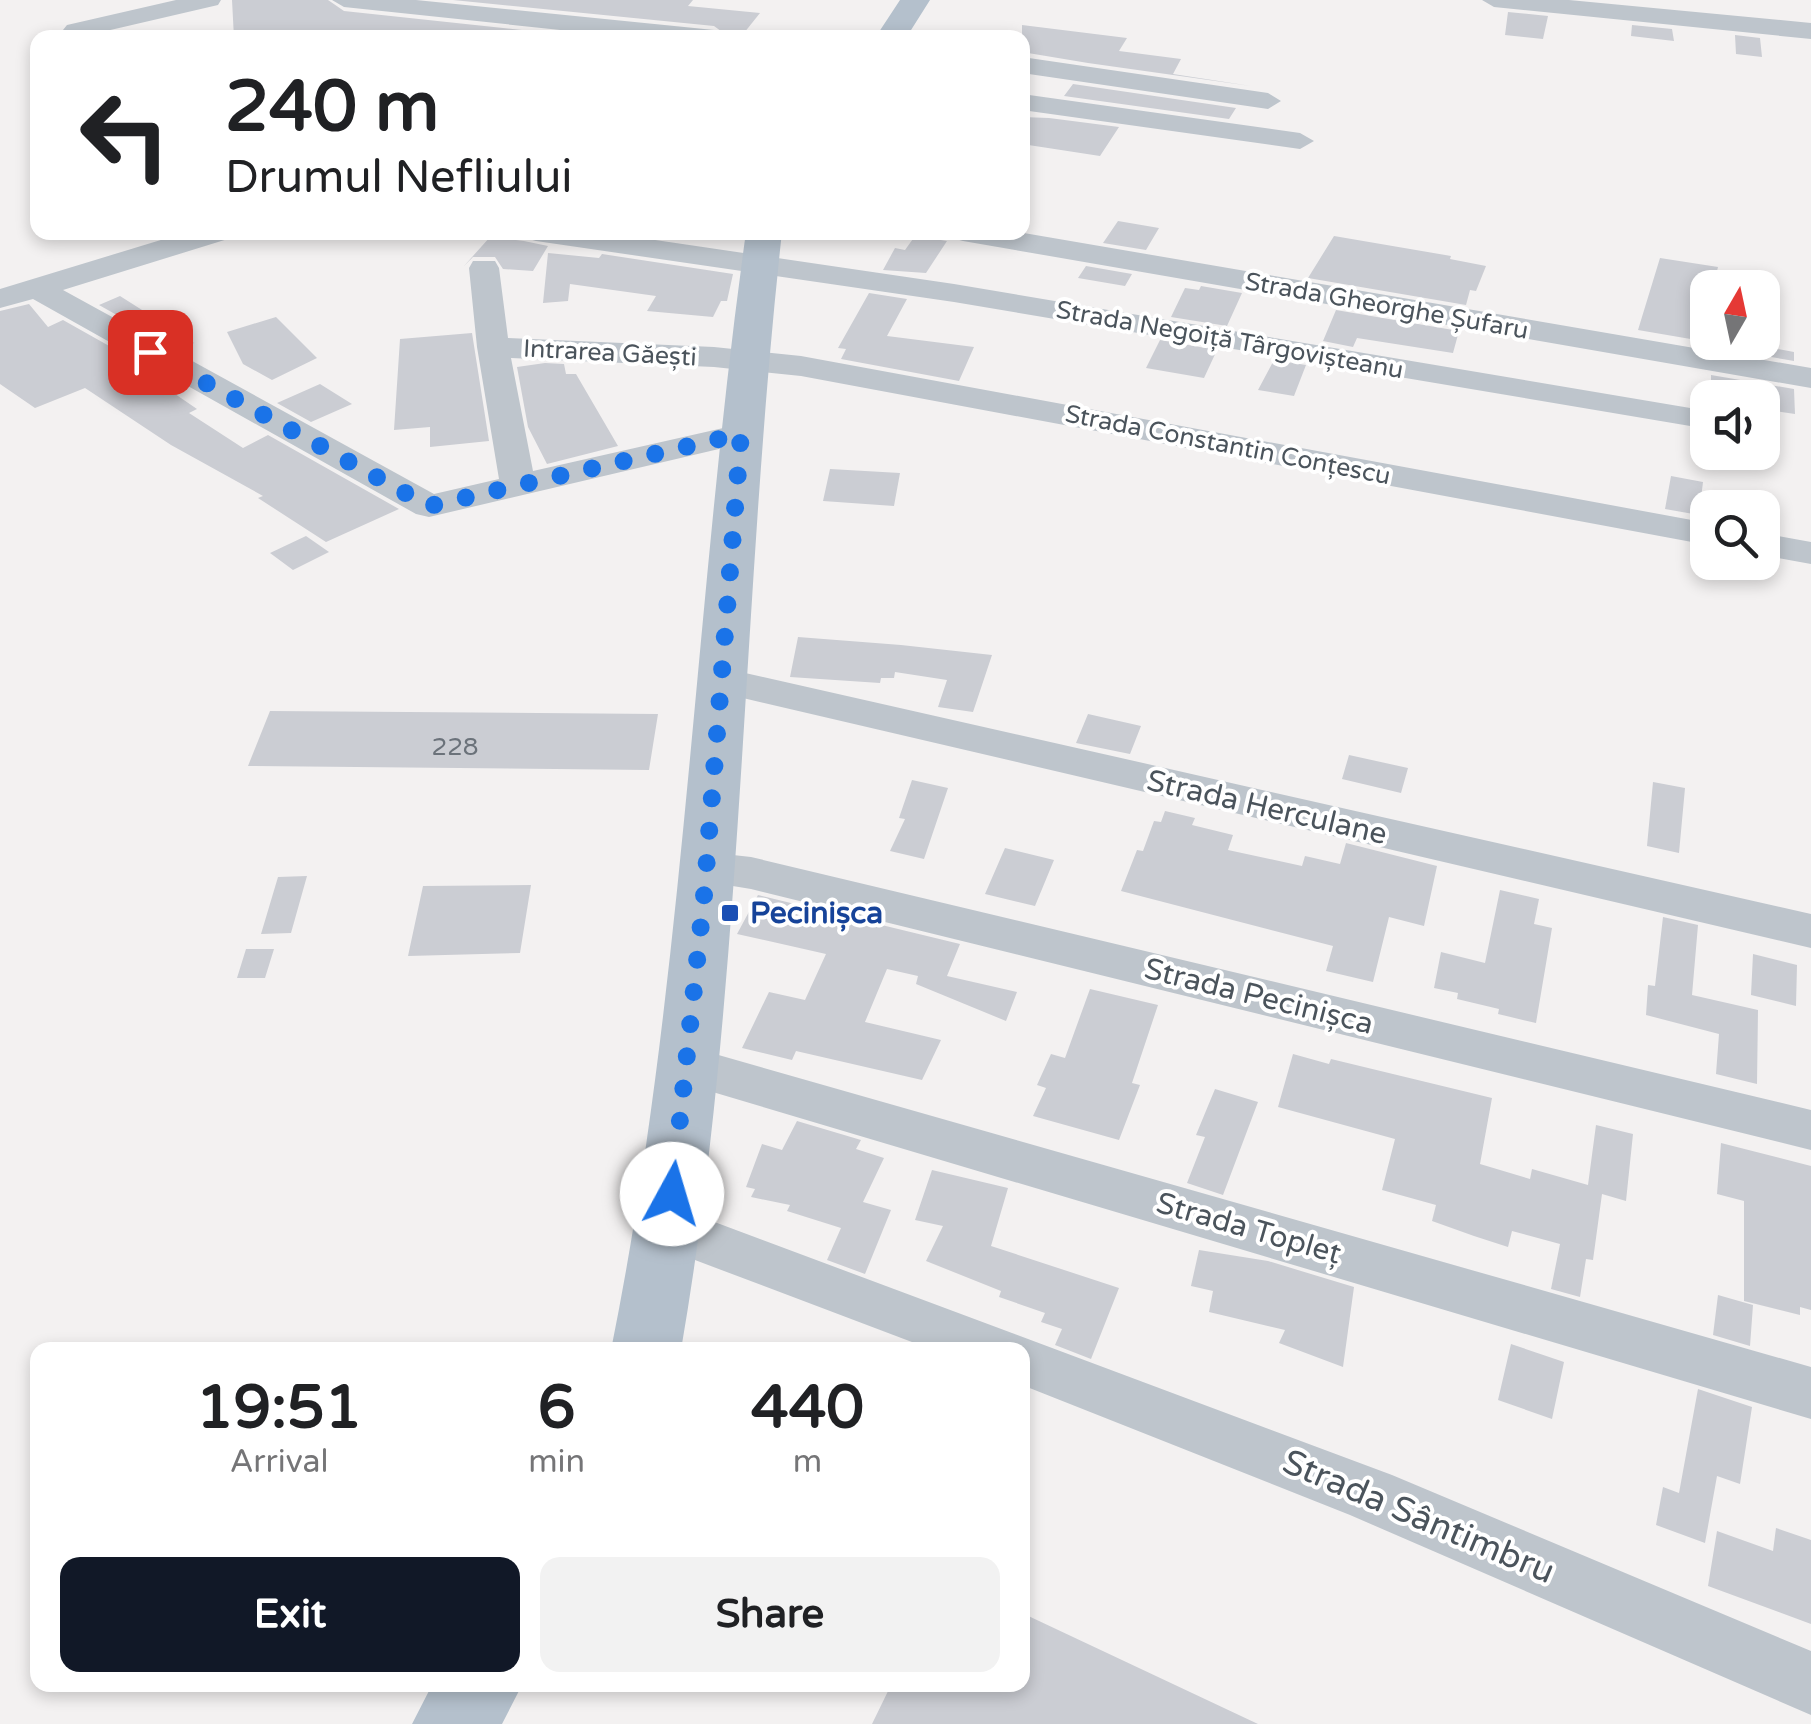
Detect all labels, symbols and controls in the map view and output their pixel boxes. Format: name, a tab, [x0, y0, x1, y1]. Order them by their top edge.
text: 240 m	[225, 66, 439, 150]
icon: left	[60, 70, 190, 200]
text: Drumul Nefliului	[225, 151, 573, 205]
street label: Strada Gheorghe Șufaru	[1243, 266, 1531, 346]
north arrow	[1690, 270, 1780, 360]
map controls	[1690, 270, 1780, 580]
street label: Strada Negoiță Târgovișteanu	[1054, 295, 1406, 385]
pin	[108, 310, 193, 395]
icon: arrive	[123, 325, 178, 380]
street label: Intrarea Găești	[522, 333, 697, 373]
button: sound	[1690, 380, 1780, 470]
street label: Strada Constantin Conțescu	[1063, 399, 1393, 491]
button: search	[1690, 490, 1780, 580]
house number: 228	[431, 732, 479, 762]
street label: Strada Herculane	[1143, 762, 1391, 853]
place label: Pecinișca	[750, 895, 883, 932]
marker: Pecinișca	[719, 902, 741, 924]
street label: Strada Pecinișca	[1141, 950, 1377, 1043]
position arrow	[620, 1142, 724, 1246]
street label: Strada Topleț	[1152, 1184, 1346, 1273]
text: 19:51	[196, 1372, 362, 1444]
text: 6	[538, 1372, 575, 1444]
text: 440	[751, 1372, 864, 1444]
street label: Strada Sântimbru	[1276, 1441, 1561, 1593]
text: Arrival	[230, 1443, 329, 1481]
text: min	[528, 1443, 585, 1481]
text: m	[793, 1443, 822, 1481]
button: Exit	[60, 1557, 520, 1672]
button: Share	[540, 1557, 1000, 1672]

